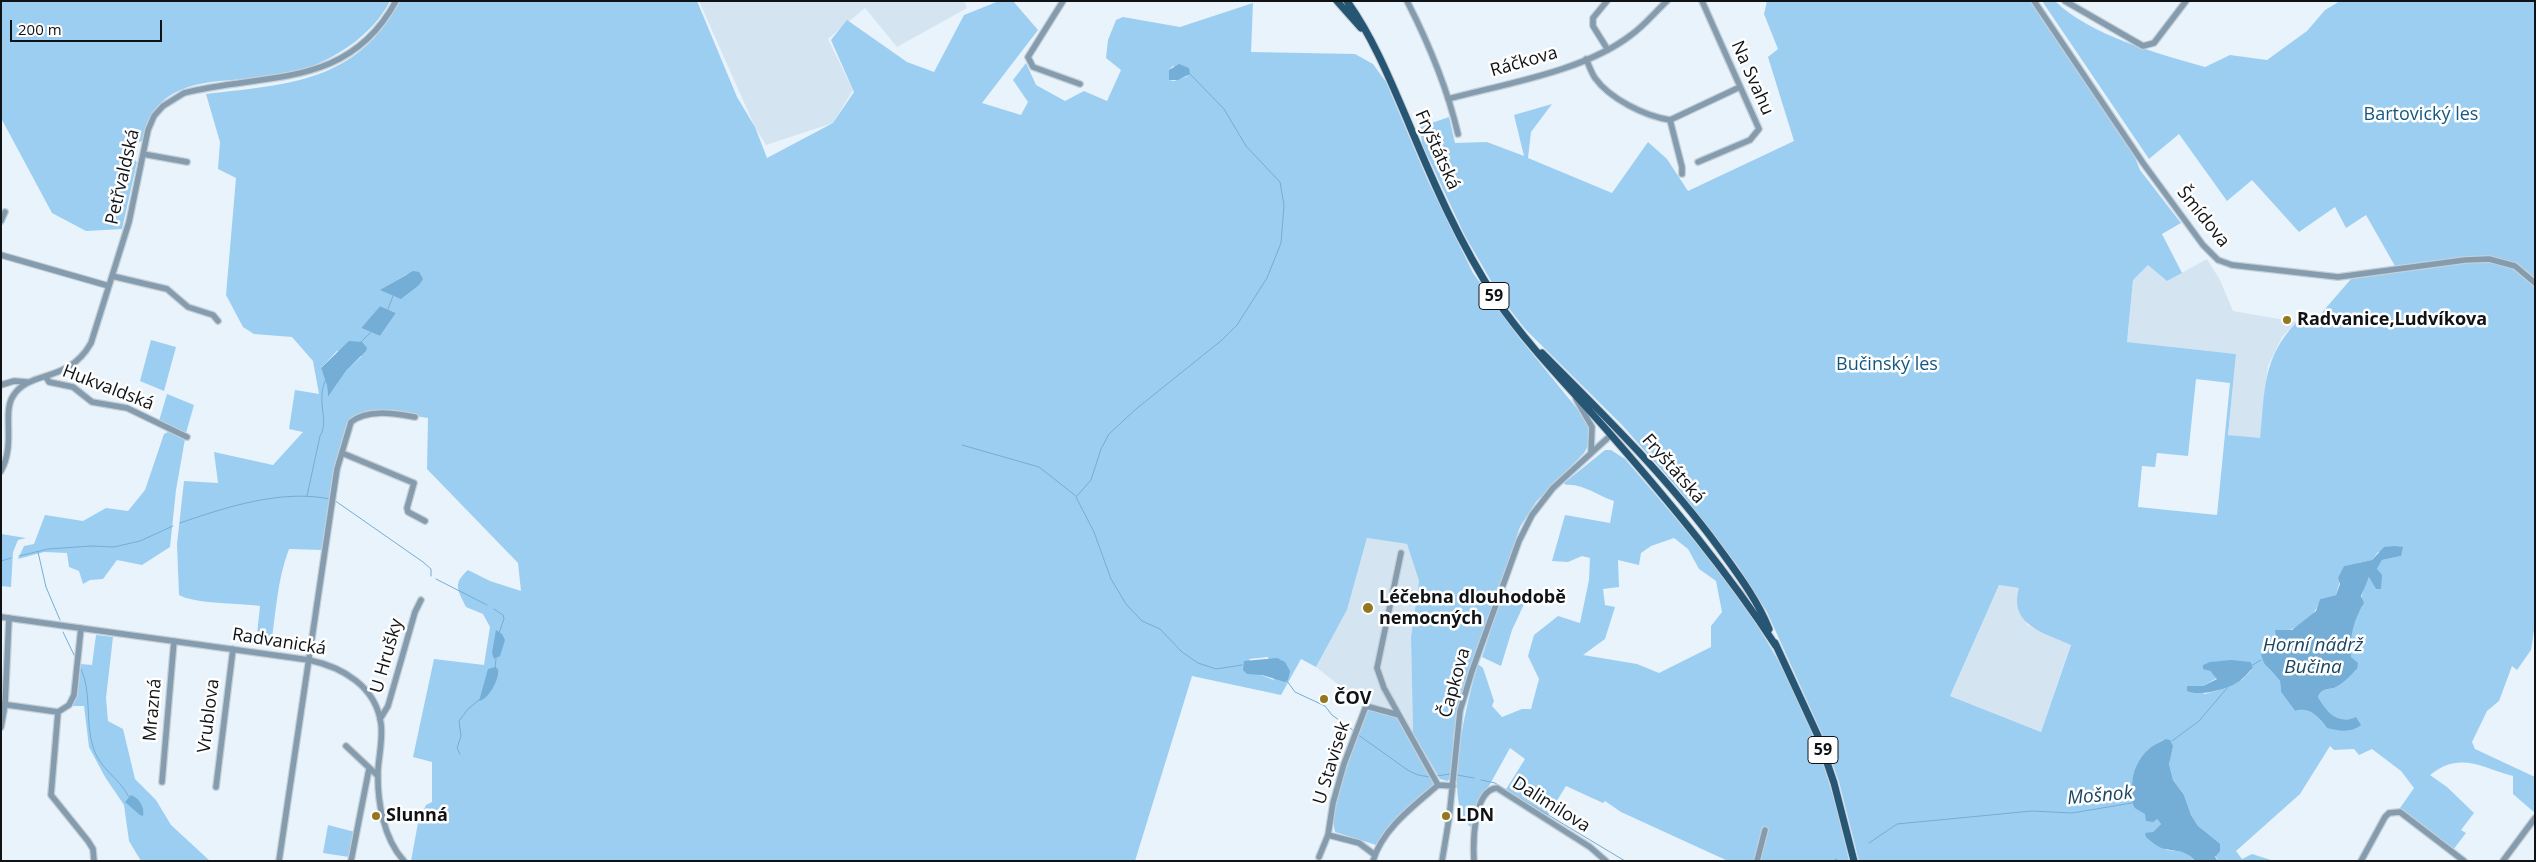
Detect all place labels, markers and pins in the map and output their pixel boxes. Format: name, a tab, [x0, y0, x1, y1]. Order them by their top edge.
place label: Radvanice,Ludvíkova	[2297, 309, 2487, 331]
marker: Radvanice,Ludvíkova	[2281, 314, 2293, 326]
place label: Léčebna dlouhodobě nemocných	[1379, 587, 1566, 630]
marker: Léčebna dlouhodobě nemocných	[1361, 601, 1375, 615]
place label: ČOV	[1334, 688, 1371, 710]
marker: ČOV	[1318, 693, 1330, 705]
place label: Slunná	[386, 805, 448, 827]
place label: LDN	[1456, 805, 1494, 827]
marker: Slunná	[370, 810, 382, 822]
marker: LDN	[1440, 810, 1452, 822]

